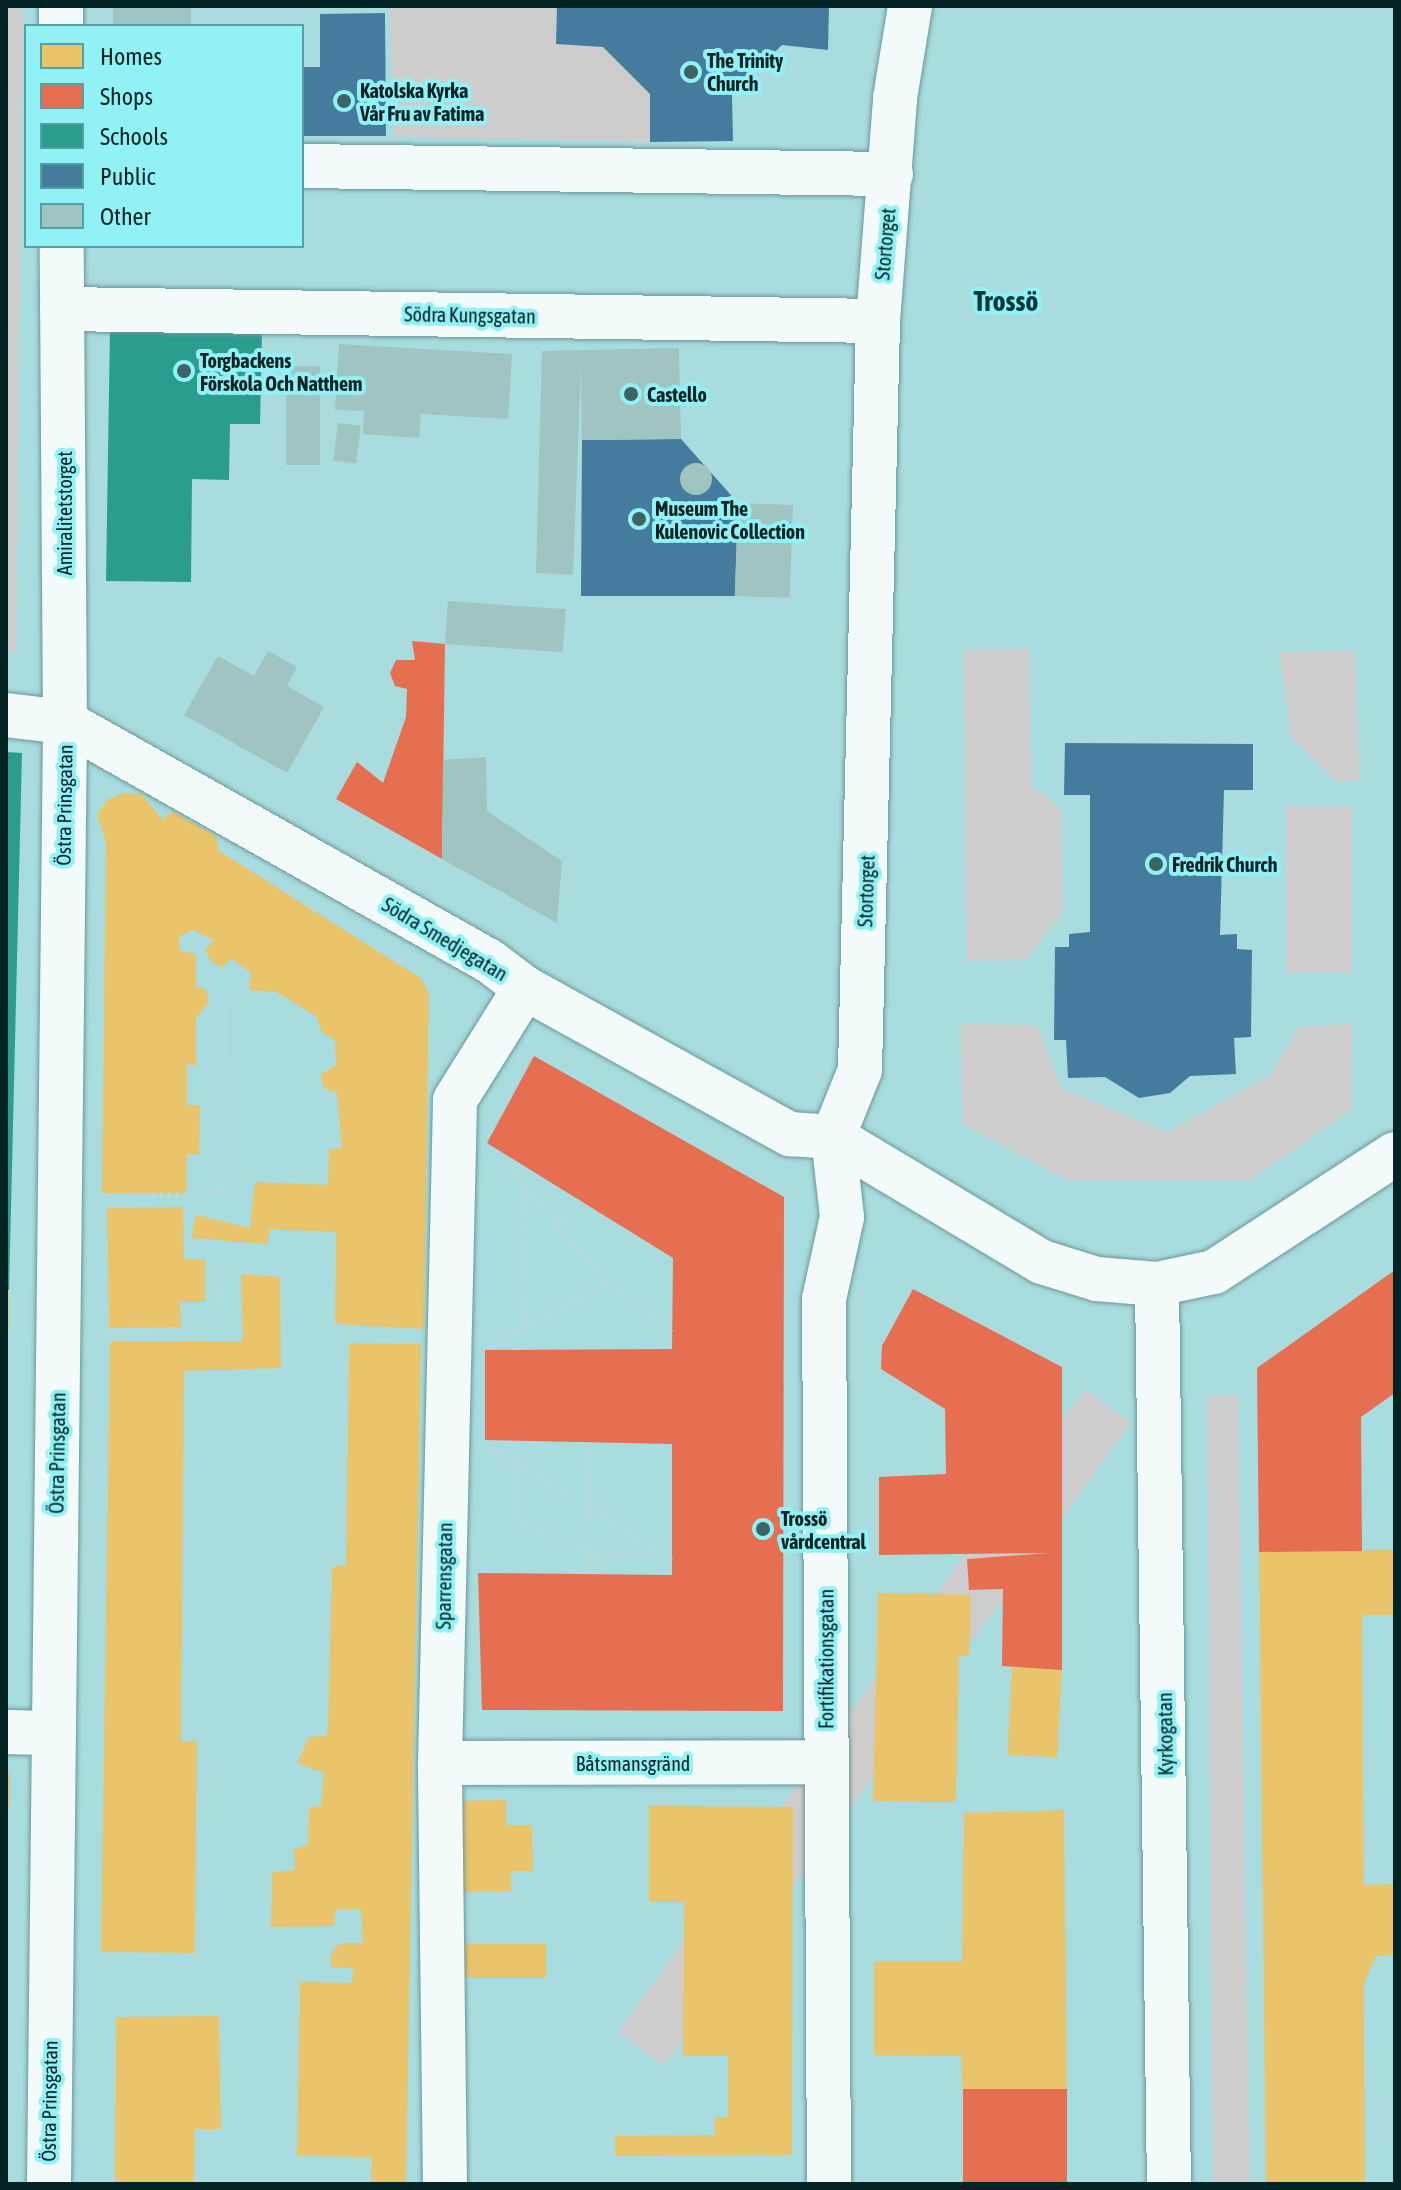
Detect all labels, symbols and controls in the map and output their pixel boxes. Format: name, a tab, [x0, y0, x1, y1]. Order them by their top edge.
legend	[24, 24, 304, 248]
text: Homes	[100, 43, 162, 70]
place label: The Trinity Church	[707, 48, 783, 95]
marker: The Trinity Church	[682, 63, 700, 81]
place label: Katolska Kyrka Vår Fru av Fatima	[360, 78, 484, 125]
text: Shops	[100, 83, 153, 110]
marker: Katolska Kyrka Vår Fru av Fatima	[335, 92, 353, 110]
text: Schools	[100, 123, 168, 150]
text: Public	[100, 163, 156, 190]
text: Other	[100, 203, 151, 230]
street label: Stortorget	[870, 207, 900, 281]
district label: Trossö	[974, 284, 1038, 318]
street label: Södra Kungsgatan	[404, 302, 536, 328]
place label: Torgbackens Förskola Och Natthem	[200, 348, 362, 395]
marker: Torgbackens Förskola Och Natthem	[175, 362, 193, 380]
place label: Castello	[647, 382, 707, 406]
marker: Castello	[622, 385, 640, 403]
street label: Amiralitetstorget	[52, 451, 76, 575]
place label: Museum The Kulenovic Collection	[655, 496, 805, 543]
marker: Museum The Kulenovic Collection	[630, 510, 648, 528]
street label: Östra Prinsgatan	[51, 744, 77, 866]
place label: Fredrik Church	[1172, 852, 1277, 876]
street label: Stortorget	[853, 854, 879, 928]
marker: Fredrik Church	[1147, 855, 1165, 873]
street label: Södra Smedjegatan	[378, 892, 512, 986]
street label: Östra Prinsgatan	[44, 1392, 70, 1514]
place label: Trossö vårdcentral	[781, 1506, 866, 1553]
marker: Trossö vårdcentral	[752, 1518, 774, 1540]
street label: Sparrensgatan	[431, 1522, 457, 1630]
street label: Fortifikationsgatan	[814, 1589, 838, 1729]
street label: Kyrkogatan	[1152, 1692, 1178, 1776]
street label: Båtsmansgränd	[576, 1751, 690, 1775]
street label: Östra Prinsgatan	[36, 2040, 62, 2162]

